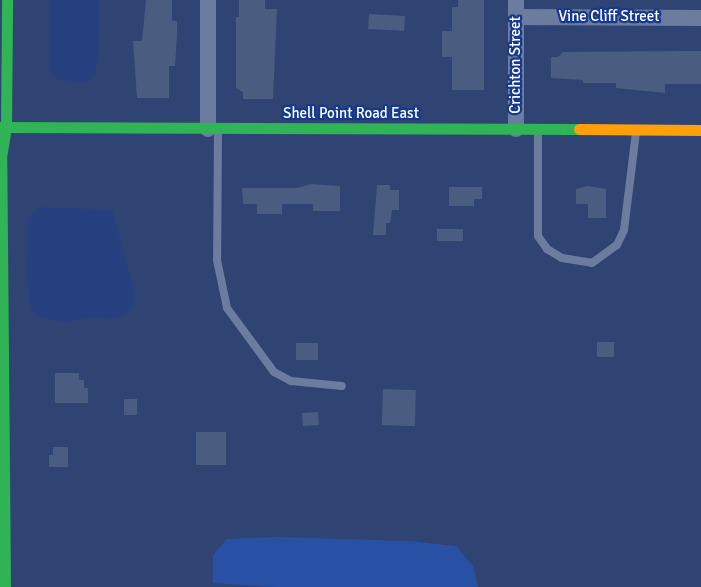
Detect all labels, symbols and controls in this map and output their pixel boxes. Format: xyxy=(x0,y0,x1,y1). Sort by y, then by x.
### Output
street label: Vine Cliff Street xyxy=(558,8,660,26)
street label: Crichton Street xyxy=(507,16,525,114)
street label: Shell Point Road East xyxy=(283,105,419,123)

